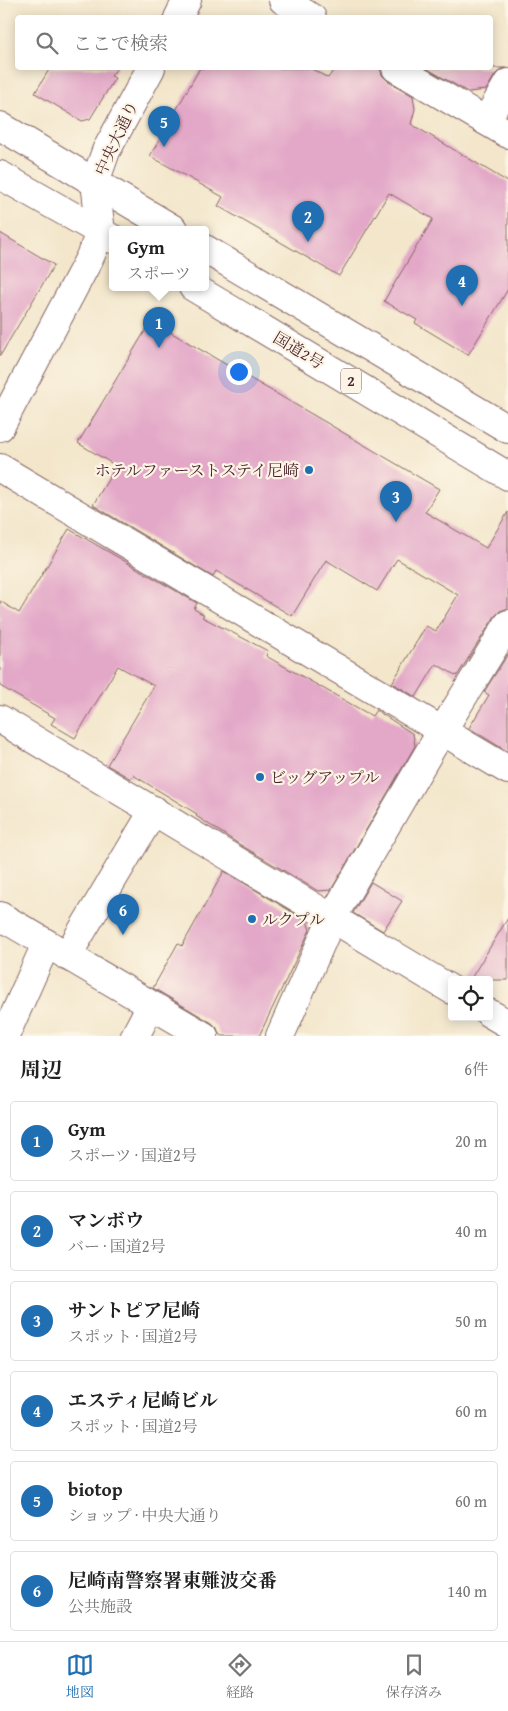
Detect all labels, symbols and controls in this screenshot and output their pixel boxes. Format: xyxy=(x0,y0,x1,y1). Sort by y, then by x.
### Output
search box xyxy=(15,15,493,70)
icon: search xyxy=(33,29,61,57)
text: ここで検索 xyxy=(73,29,168,57)
street label: 中央大通り xyxy=(88,97,144,179)
pin: 5 xyxy=(148,106,180,147)
pin: 2 xyxy=(292,201,324,242)
popup xyxy=(109,226,209,291)
text: Gym xyxy=(127,233,165,261)
text: スポーツ xyxy=(127,261,191,285)
pin: 4 xyxy=(446,265,478,306)
pin: 1 xyxy=(143,307,175,348)
street label: 国道2号 xyxy=(269,325,329,375)
your location xyxy=(226,359,252,385)
road number: 2 xyxy=(341,368,361,394)
place label: ホテルファーストステイ尼崎 xyxy=(95,458,299,482)
marker: ホテルファーストステイ尼崎 xyxy=(303,464,315,476)
pin: 3 xyxy=(380,481,412,522)
place label: ビッグアップル xyxy=(270,765,380,789)
marker: ビッグアップル xyxy=(254,771,266,783)
pin: 6 xyxy=(107,894,139,935)
place label: ルクプル xyxy=(262,907,325,931)
marker: ルクプル xyxy=(246,913,258,925)
map controls xyxy=(448,976,493,1021)
button: locate xyxy=(448,976,493,1021)
text: 周辺 xyxy=(20,1054,62,1085)
text: 6件 xyxy=(464,1057,488,1081)
text: Gym xyxy=(68,1115,106,1143)
text: 1 xyxy=(33,1129,41,1153)
text: 20 m xyxy=(455,1129,487,1153)
text: スポーツ · 国道2号 xyxy=(68,1143,197,1167)
text: マンボウ xyxy=(68,1206,144,1234)
text: 2 xyxy=(33,1219,41,1243)
text: 40 m xyxy=(455,1219,487,1243)
text: バー · 国道2号 xyxy=(68,1234,165,1258)
text: サントピア尼崎 xyxy=(68,1296,200,1324)
text: 3 xyxy=(33,1309,41,1333)
text: 50 m xyxy=(455,1309,487,1333)
text: スポット · 国道2号 xyxy=(68,1324,197,1348)
text: エスティ尼崎ビル xyxy=(68,1386,218,1414)
text: 4 xyxy=(33,1399,41,1423)
text: 60 m xyxy=(455,1399,487,1423)
text: スポット · 国道2号 xyxy=(68,1414,197,1438)
text: biotop xyxy=(68,1475,123,1503)
text: 5 xyxy=(33,1489,41,1513)
text: 60 m xyxy=(455,1489,487,1513)
text: ショップ · 中央大通り xyxy=(68,1503,221,1527)
text: 尼崎南警察署東難波交番 xyxy=(68,1566,277,1594)
text: 6 xyxy=(33,1579,41,1603)
text: 140 m xyxy=(447,1579,487,1603)
text: 公共施設 xyxy=(68,1594,132,1618)
tab: 地図 xyxy=(66,1651,94,1702)
tab: 経路 xyxy=(226,1651,254,1702)
tab: 保存済み xyxy=(386,1651,442,1702)

